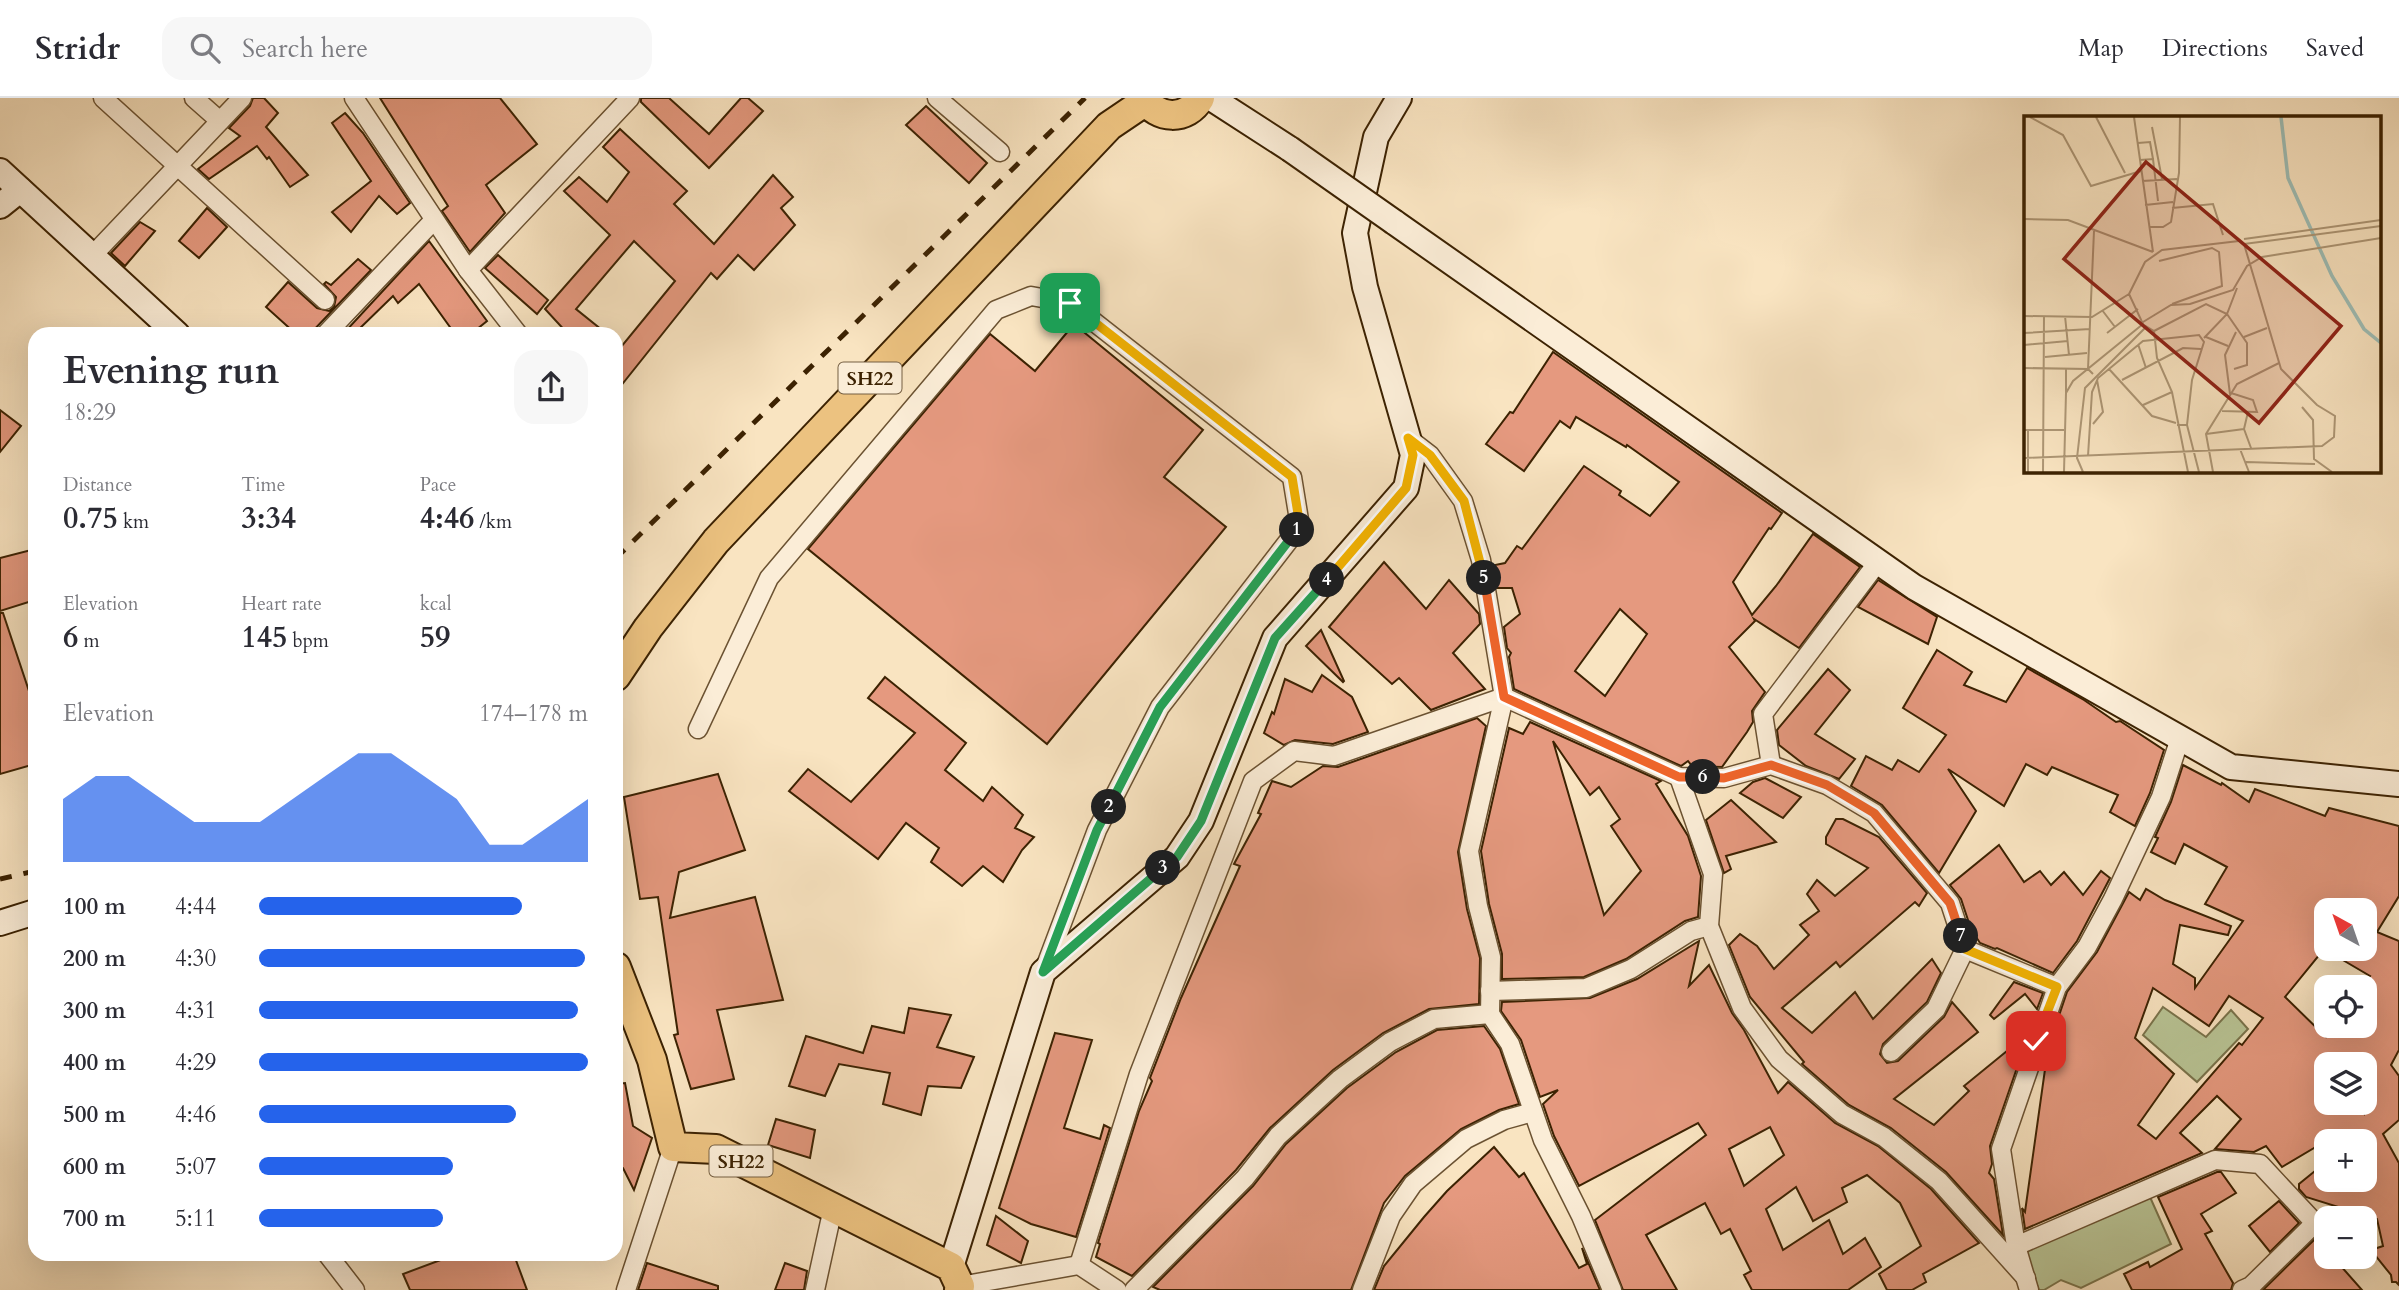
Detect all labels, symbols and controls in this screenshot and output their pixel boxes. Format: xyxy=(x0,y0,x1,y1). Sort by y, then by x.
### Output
search box xyxy=(162,17,652,80)
text: Stridr xyxy=(35,26,120,71)
icon: search xyxy=(186,29,224,67)
text: Search here xyxy=(242,31,368,66)
text: Map xyxy=(2078,32,2124,65)
text: Directions xyxy=(2162,32,2268,65)
text: Saved xyxy=(2306,32,2364,65)
inset map xyxy=(2024,116,2382,472)
pin xyxy=(1040,273,1100,333)
icon: arrive xyxy=(1051,284,1089,322)
text: Evening run xyxy=(63,345,279,397)
button: share xyxy=(514,350,588,424)
road number: SH22 xyxy=(838,362,902,394)
text: 18:29 xyxy=(63,397,116,428)
text: Distance xyxy=(63,472,132,498)
text: Time xyxy=(241,472,285,498)
text: Pace xyxy=(420,472,456,498)
text: 0.75 xyxy=(63,498,118,539)
text: 3:34 xyxy=(241,498,296,539)
text: 4:46 xyxy=(420,498,474,539)
text: km xyxy=(118,509,149,535)
text: /km xyxy=(474,509,512,535)
pin: 1 xyxy=(1280,512,1314,548)
text: 1 xyxy=(1292,516,1301,542)
pin: 5 xyxy=(1466,560,1502,596)
pin: 4 xyxy=(1310,562,1344,598)
text: 5 xyxy=(1479,564,1488,590)
text: 4 xyxy=(1322,566,1331,592)
text: Elevation xyxy=(63,591,138,617)
text: Heart rate xyxy=(241,591,322,617)
text: kcal xyxy=(420,591,452,617)
text: 6 xyxy=(63,617,78,658)
text: 145 xyxy=(241,617,287,658)
text: 59 xyxy=(420,617,450,658)
text: m xyxy=(78,628,100,654)
text: bpm xyxy=(287,628,329,654)
text: Elevation xyxy=(63,698,154,729)
text: 174–178 m xyxy=(479,698,588,729)
pin: 6 xyxy=(1686,760,1720,794)
text: 6 xyxy=(1698,763,1707,789)
pin: 2 xyxy=(1092,790,1126,824)
text: 2 xyxy=(1104,793,1113,819)
pin: 3 xyxy=(1146,850,1180,886)
text: 3 xyxy=(1158,854,1167,880)
text: 100 m xyxy=(63,891,126,922)
text: 4:44 xyxy=(175,891,216,922)
north arrow xyxy=(2314,898,2376,961)
map controls xyxy=(2314,898,2377,1269)
pin: 7 xyxy=(1944,918,1979,954)
text: 7 xyxy=(1956,922,1965,948)
text: 200 m xyxy=(63,943,126,974)
text: 4:30 xyxy=(175,943,216,974)
button: locate xyxy=(2314,975,2377,1038)
text: 300 m xyxy=(63,995,126,1026)
text: 4:31 xyxy=(175,995,216,1026)
pin xyxy=(2006,1011,2066,1071)
icon: check xyxy=(2017,1022,2055,1060)
text: 400 m xyxy=(63,1047,126,1078)
text: 4:29 xyxy=(175,1047,216,1078)
button: layers xyxy=(2314,1052,2377,1115)
text: 500 m xyxy=(63,1099,126,1130)
text: 4:46 xyxy=(175,1099,216,1130)
button: + xyxy=(2314,1129,2377,1192)
road number: SH22 xyxy=(710,1146,772,1176)
text: 600 m xyxy=(63,1151,126,1182)
text: 5:07 xyxy=(175,1151,216,1182)
text: 700 m xyxy=(63,1203,126,1234)
text: 5:11 xyxy=(175,1203,216,1234)
button: − xyxy=(2314,1206,2377,1269)

